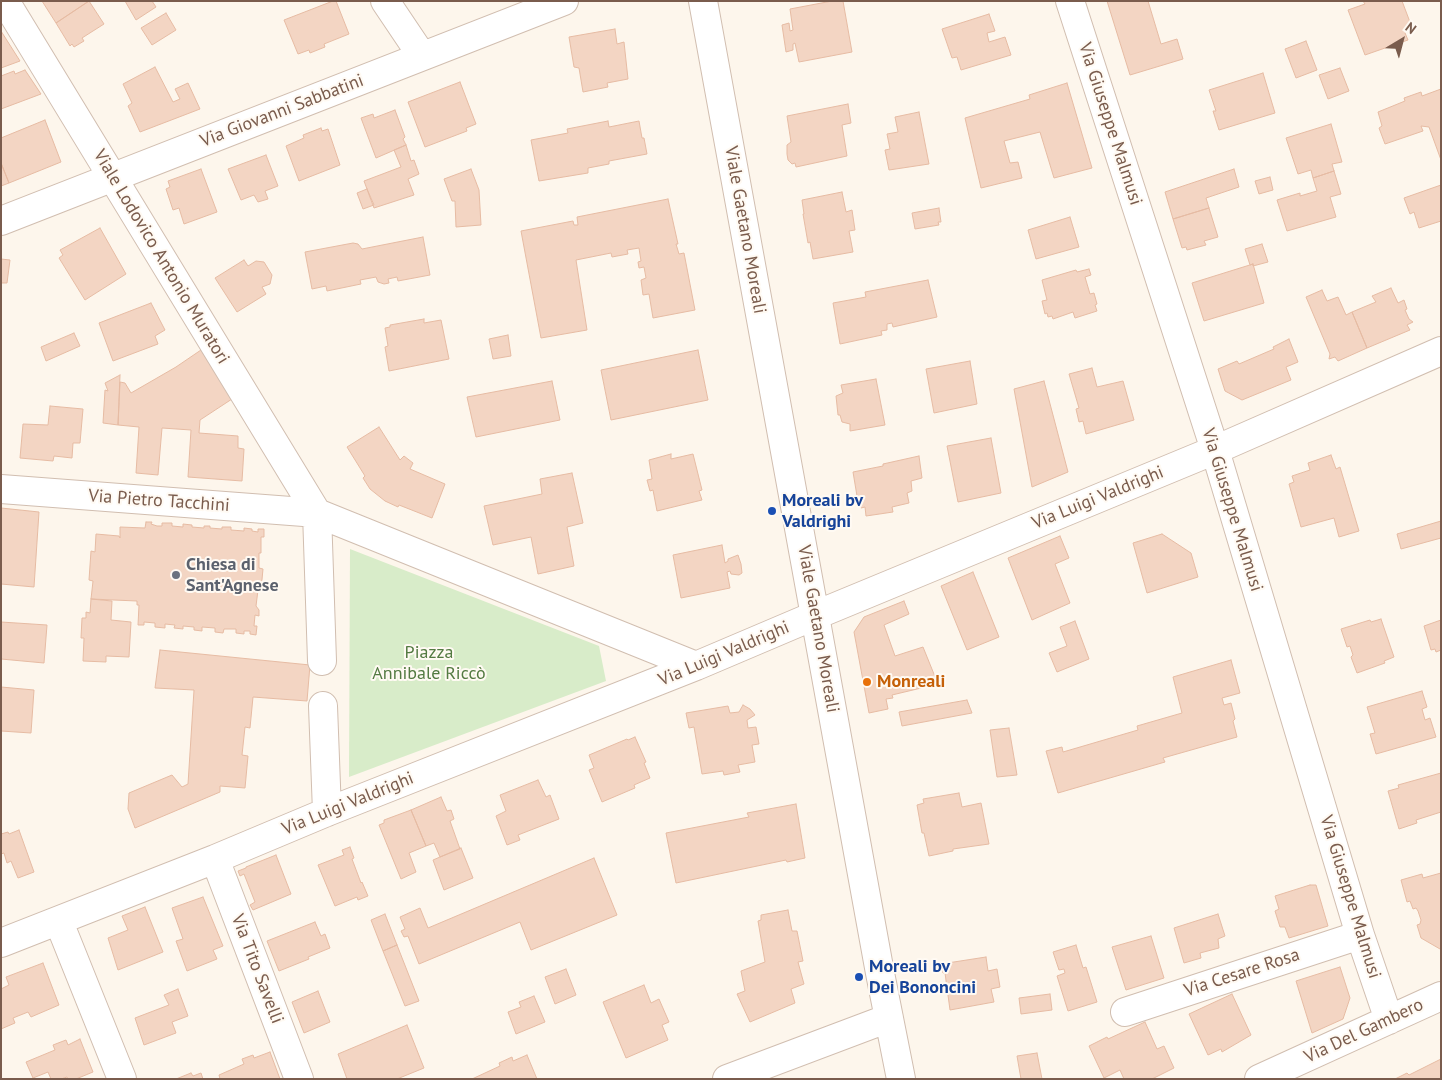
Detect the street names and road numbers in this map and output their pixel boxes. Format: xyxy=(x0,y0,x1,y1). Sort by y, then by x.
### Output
street label: Via Giuseppe Malmusi xyxy=(1074,40,1146,208)
street label: Via Giovanni Sabbatini xyxy=(197,70,367,152)
street label: Viale Gaetano Moreali xyxy=(720,145,770,315)
street label: Viale Lodovico Antonio Muratori xyxy=(88,146,234,368)
street label: Via Giuseppe Malmusi xyxy=(1197,426,1267,594)
street label: Via Luigi Valdrighi xyxy=(1029,462,1167,534)
street label: Via Pietro Tacchini xyxy=(88,485,230,517)
street label: Viale Gaetano Moreali xyxy=(793,544,843,714)
street label: Via Luigi Valdrighi xyxy=(655,617,793,691)
street label: Via Luigi Valdrighi xyxy=(279,768,417,840)
street label: Via Giuseppe Malmusi xyxy=(1315,813,1385,981)
street label: Via Tito Savelli xyxy=(226,911,288,1027)
street label: Via Cesare Rosa xyxy=(1182,944,1302,1002)
street label: Via Del Gambero xyxy=(1301,994,1427,1068)

